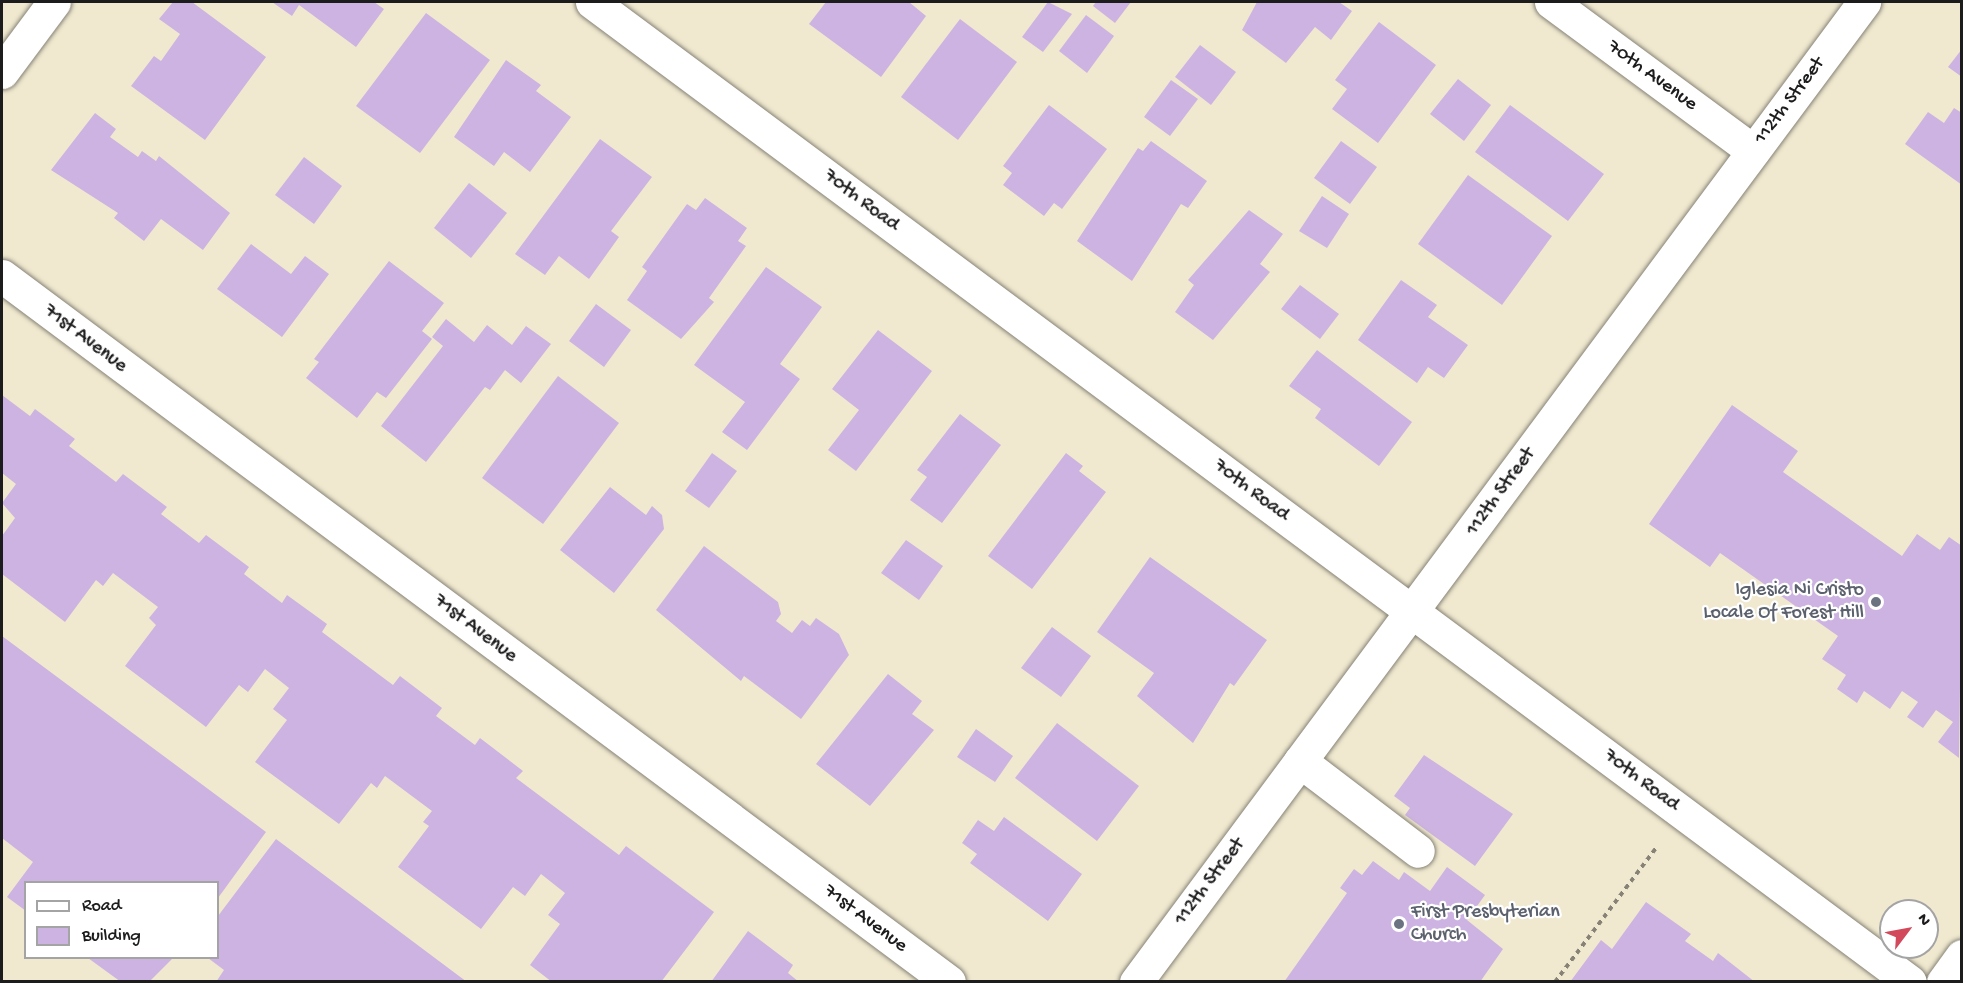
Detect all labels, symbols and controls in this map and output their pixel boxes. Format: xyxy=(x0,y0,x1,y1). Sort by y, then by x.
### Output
street label: 70th Avenue xyxy=(1602,35,1702,117)
street label: 112th Street xyxy=(1749,53,1831,149)
street label: 70th Road xyxy=(818,165,904,237)
street label: 71st Avenue xyxy=(38,300,132,378)
street label: 112th Street xyxy=(1461,443,1541,541)
street label: 70th Road xyxy=(1208,455,1294,527)
place label: Iglesia Ni Cristo Locale Of Forest Hill xyxy=(1703,578,1864,625)
street label: 71st Avenue xyxy=(428,590,522,668)
marker: Iglesia Ni Cristo Locale Of Forest Hill xyxy=(1869,595,1883,609)
street label: 70th Road xyxy=(1598,745,1684,817)
street label: 112th Street xyxy=(1169,834,1251,930)
street label: 71st Avenue xyxy=(818,880,912,958)
legend xyxy=(24,881,219,959)
text: Road xyxy=(82,896,121,917)
north arrow xyxy=(1879,899,1939,959)
place label: First Presbyterian Church xyxy=(1411,900,1560,947)
text: N xyxy=(1912,911,1934,930)
marker: First Presbyterian Church xyxy=(1392,917,1406,931)
text: Building xyxy=(82,926,141,947)

